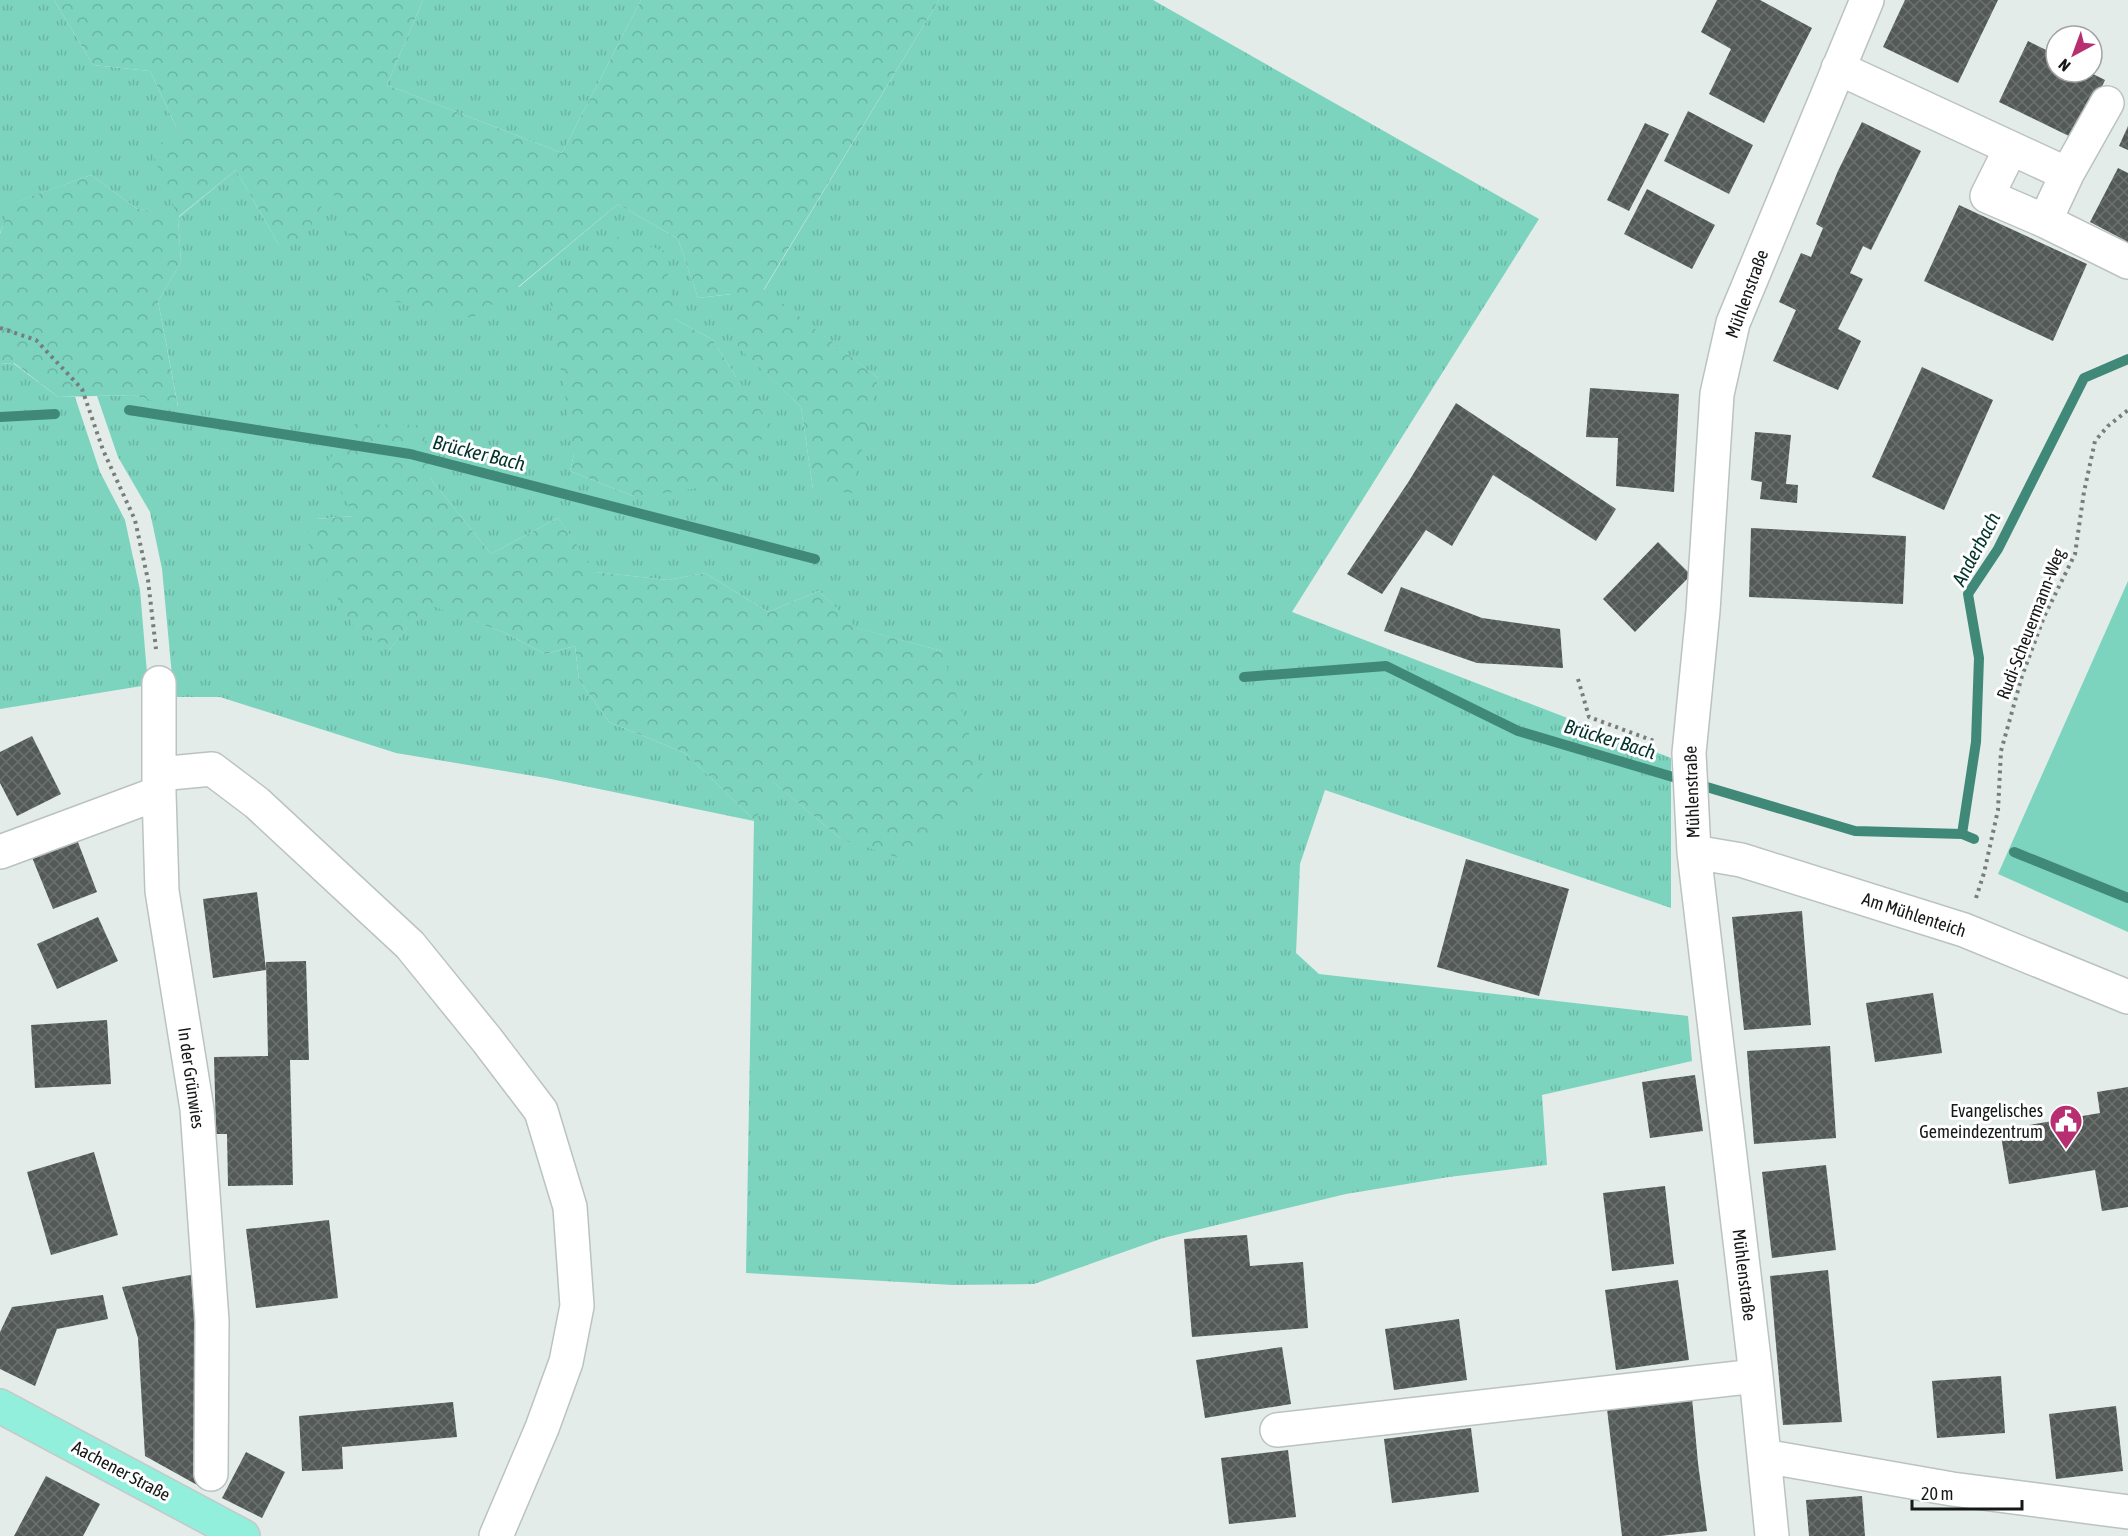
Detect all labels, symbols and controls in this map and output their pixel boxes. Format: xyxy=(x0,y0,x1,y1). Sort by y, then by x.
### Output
north arrow xyxy=(2044,24,2104,84)
text: N xyxy=(2055,55,2074,75)
street label: Mühlenstraße xyxy=(1721,247,1772,341)
water label: Brücker Bach xyxy=(431,430,528,475)
water label: Anderbach xyxy=(1946,508,2005,590)
street label: Rudi-Scheuermann-Weg xyxy=(1992,545,2069,702)
water label: Brücker Bach xyxy=(1562,714,1659,763)
street label: Mühlenstraße xyxy=(1679,745,1704,839)
street label: Am Mühlenteich xyxy=(1860,888,1969,941)
street label: In der Grünwies xyxy=(174,1026,209,1130)
place label: Evangelisches Gemeindezentrum xyxy=(1919,1100,2043,1142)
public building icon: Evangelisches Gemeindezentrum xyxy=(2048,1103,2084,1150)
street label: Mühlenstraße xyxy=(1728,1228,1761,1322)
street label: Aachener Straße xyxy=(69,1436,174,1505)
scale bar xyxy=(1912,1473,2022,1511)
text: 20 m xyxy=(1921,1483,1953,1504)

